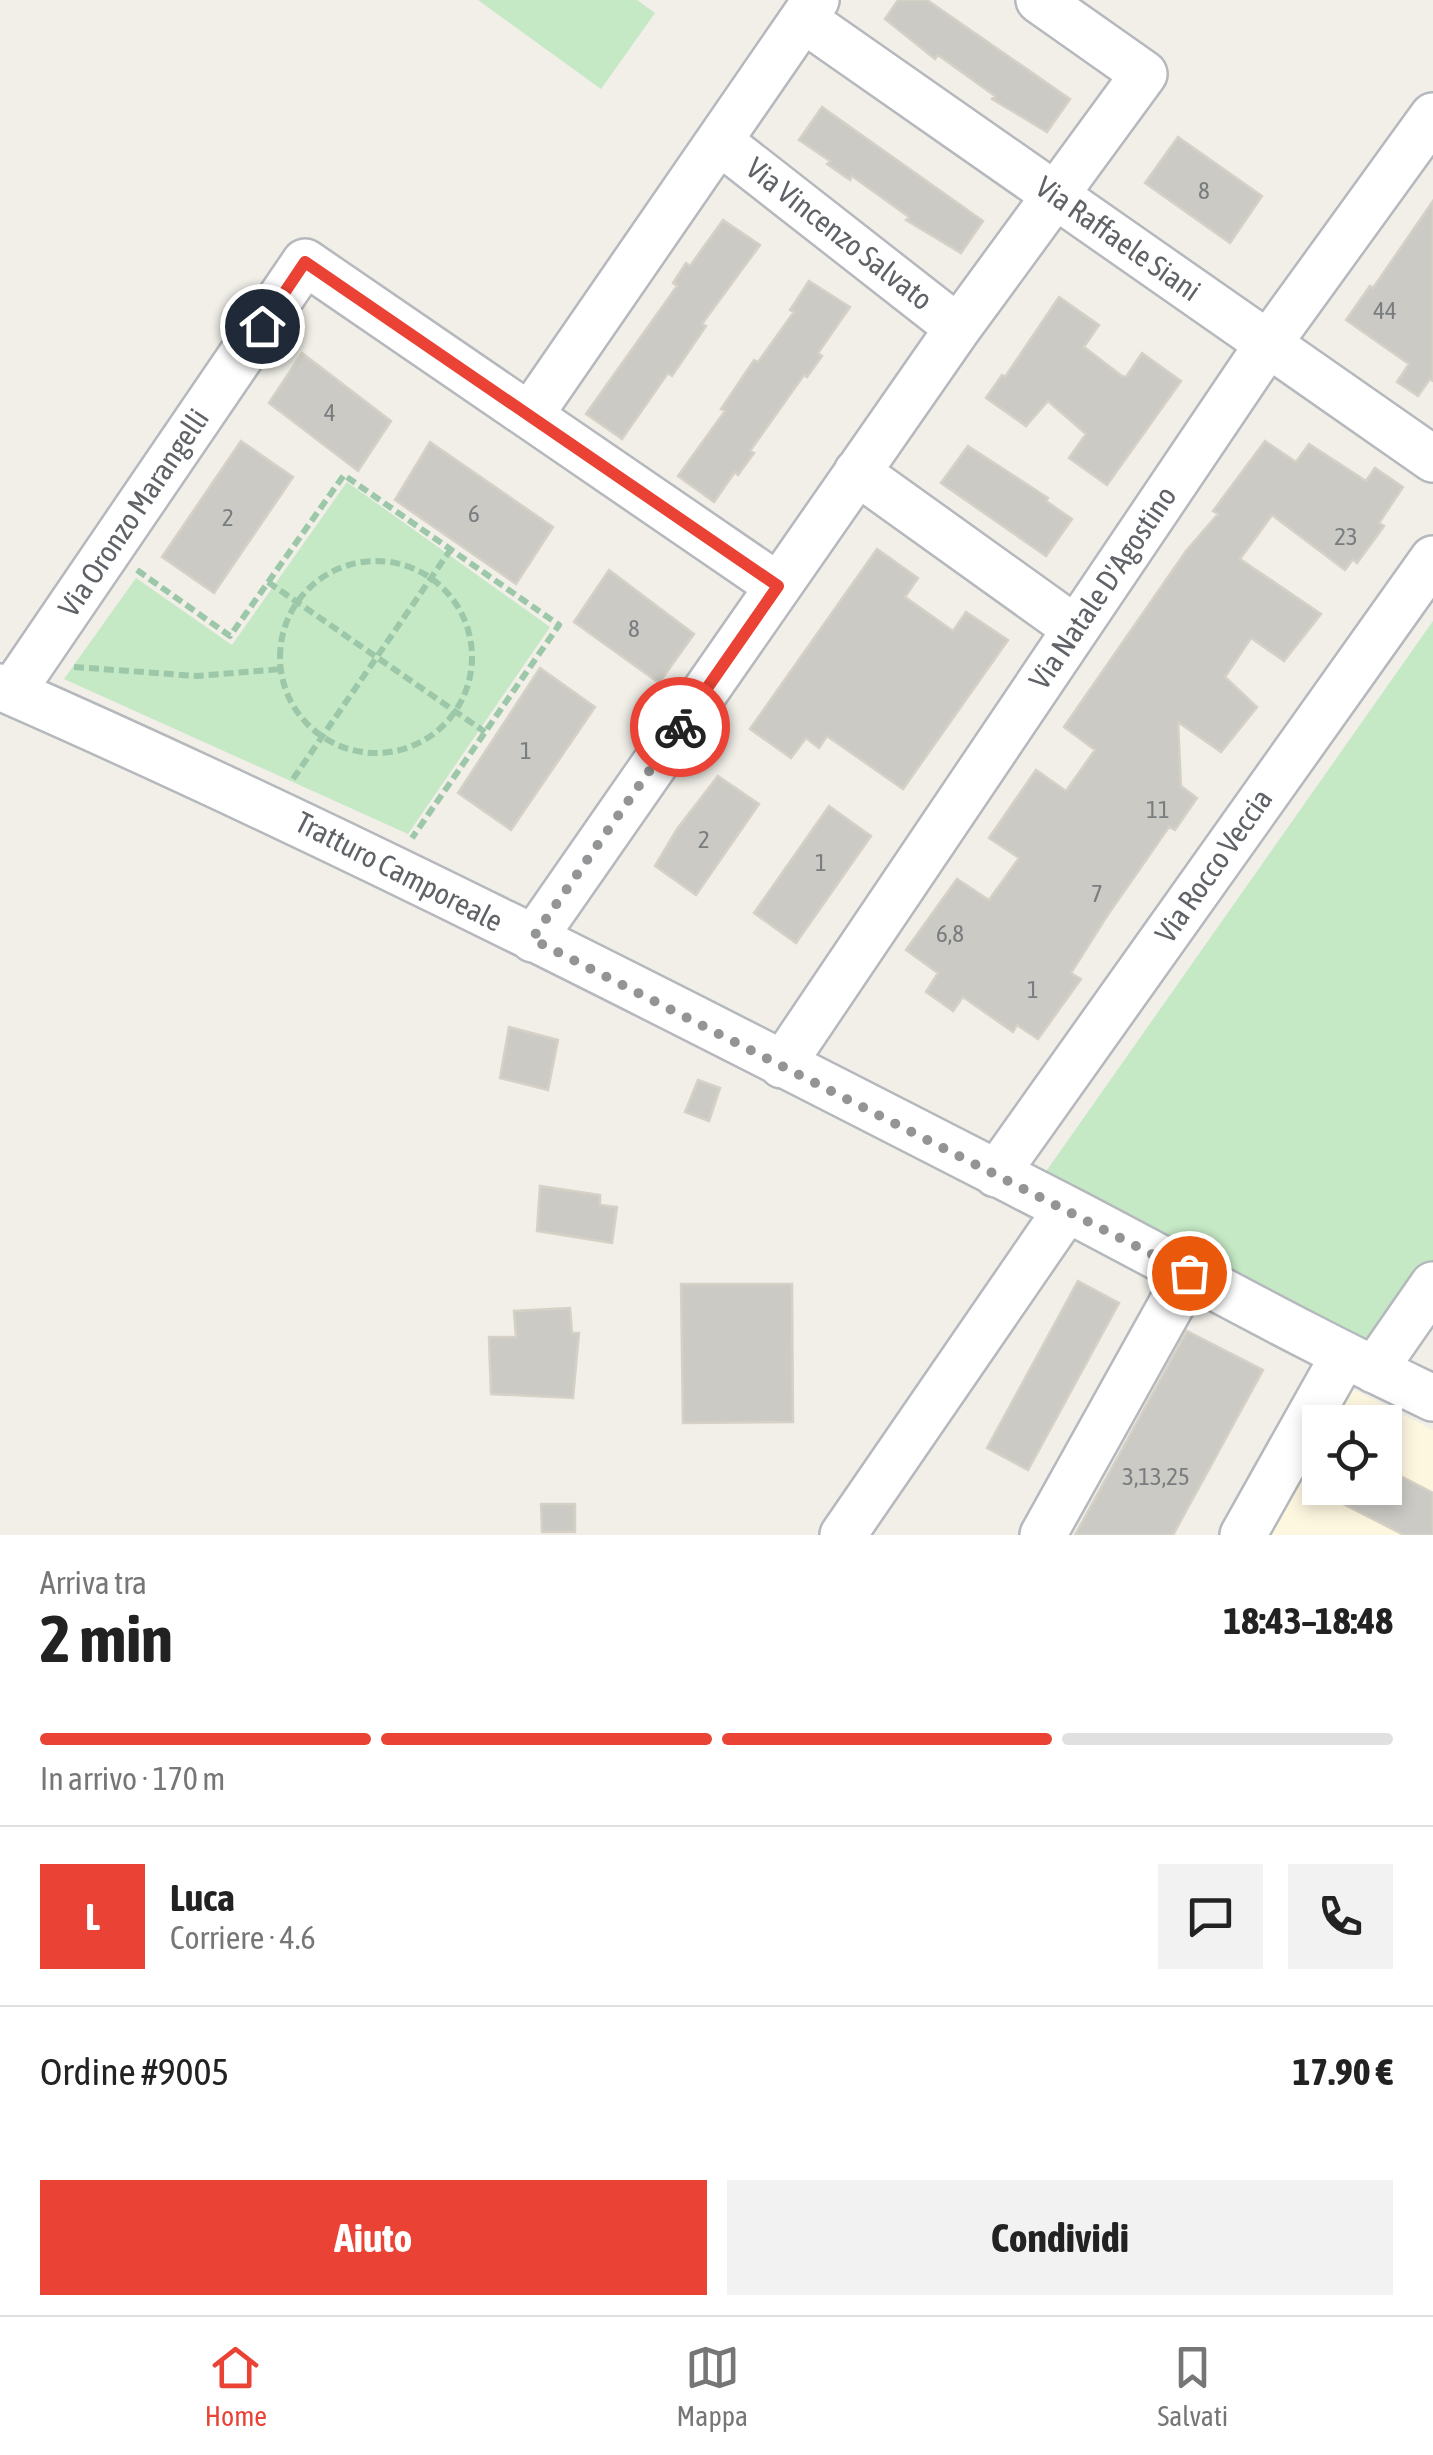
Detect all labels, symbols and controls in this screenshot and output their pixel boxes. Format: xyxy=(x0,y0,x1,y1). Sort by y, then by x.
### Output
street label: Via Vincenzo Salvato xyxy=(740,150,939,316)
street label: Via Raffaele Siani xyxy=(1030,169,1207,307)
house number: 8 xyxy=(1198,176,1210,204)
pin xyxy=(220,284,305,369)
house number: 44 xyxy=(1373,296,1397,324)
icon: home xyxy=(235,299,290,354)
house number: 4 xyxy=(324,398,336,426)
street label: Via Oronzo Marangelli xyxy=(51,402,215,623)
street label: Via Natale D'Agostino xyxy=(1022,480,1182,695)
house number: 6 xyxy=(468,499,480,527)
house number: 2 xyxy=(222,503,234,531)
house number: 23 xyxy=(1334,522,1358,550)
house number: 8 xyxy=(628,614,640,642)
courier xyxy=(630,677,730,777)
icon: bike xyxy=(653,700,708,755)
house number: 1 xyxy=(520,736,532,764)
street label: Via Rocco Veccia xyxy=(1148,782,1279,949)
house number: 11 xyxy=(1146,795,1170,823)
street label: Tratturo Camporeale xyxy=(290,804,509,938)
house number: 2 xyxy=(698,825,710,853)
house number: 1 xyxy=(815,848,827,876)
house number: 7 xyxy=(1091,879,1103,907)
house number: 6,8 xyxy=(936,919,964,947)
house number: 1 xyxy=(1027,975,1039,1003)
pin xyxy=(1147,1231,1232,1316)
icon: bag xyxy=(1162,1246,1217,1301)
map controls xyxy=(1302,1405,1402,1505)
button: locate xyxy=(1302,1405,1402,1505)
house number: 3,13,25 xyxy=(1122,1462,1190,1490)
text: Arriva tra xyxy=(40,1564,147,1601)
text: 18:43–18:48 xyxy=(1223,1599,1393,1642)
text: 2 min xyxy=(40,1601,173,1676)
text: In arrivo · 170 m xyxy=(40,1760,225,1797)
button: chat xyxy=(1158,1864,1263,1969)
button: phone xyxy=(1288,1864,1393,1969)
text: Luca xyxy=(170,1876,235,1919)
text: L xyxy=(85,1895,100,1938)
text: Corriere · 4.6 xyxy=(170,1919,316,1956)
text: Ordine #9005 xyxy=(40,2050,229,2093)
text: 17.90 € xyxy=(1292,2050,1393,2093)
button: Aiuto xyxy=(40,2180,707,2295)
button: Condividi xyxy=(727,2180,1393,2295)
tab: Home xyxy=(205,2340,267,2432)
tab: Mappa xyxy=(677,2340,748,2432)
tab: Salvati xyxy=(1158,2340,1228,2432)

